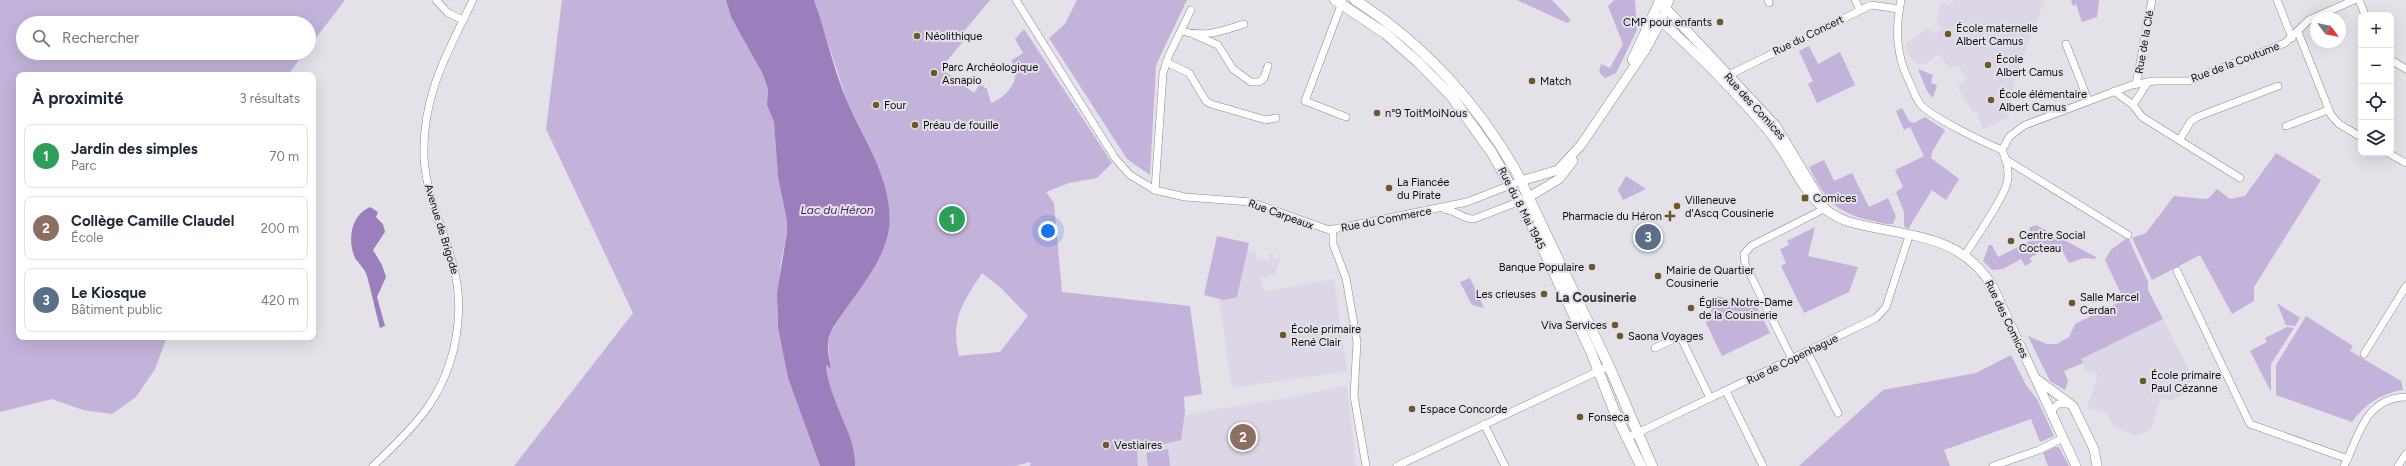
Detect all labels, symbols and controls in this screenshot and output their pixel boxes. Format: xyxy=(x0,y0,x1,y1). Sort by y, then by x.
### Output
street label: Rue de la Clé xyxy=(2133,9,2156,75)
north arrow xyxy=(2310,12,2346,48)
map controls xyxy=(2358,12,2394,156)
button: + xyxy=(2358,12,2394,48)
street label: Rue du Concert xyxy=(1771,13,1846,58)
search box xyxy=(16,16,316,60)
place label: CMP pour enfants xyxy=(1623,16,1712,29)
marker: CMP pour enfants xyxy=(1715,17,1725,27)
place label: École maternelle Albert Camus xyxy=(1956,22,2038,48)
icon: search xyxy=(30,27,52,49)
text: Rechercher xyxy=(62,29,139,47)
marker: École maternelle Albert Camus xyxy=(1943,29,1953,39)
place label: Néolithique xyxy=(925,30,982,43)
marker: Néolithique xyxy=(912,31,922,41)
street label: Rue de la Coutume xyxy=(2189,40,2281,85)
button: − xyxy=(2358,48,2394,84)
place label: École Albert Camus xyxy=(1996,53,2063,79)
marker: École Albert Camus xyxy=(1983,60,1993,70)
place label: Parc Archéologique Asnapio xyxy=(942,61,1038,87)
marker: Parc Archéologique Asnapio xyxy=(929,68,939,78)
street label: Rue des Comices xyxy=(1721,70,1788,142)
place label: Match xyxy=(1540,75,1571,88)
marker: Match xyxy=(1527,76,1537,86)
button: locate xyxy=(2358,84,2394,120)
text: À proximité xyxy=(32,88,123,108)
place label: École élémentaire Albert Camus xyxy=(1999,88,2087,114)
text: 3 résultats xyxy=(240,91,300,106)
marker: École élémentaire Albert Camus xyxy=(1986,95,1996,105)
place label: Four xyxy=(884,99,906,112)
marker: Four xyxy=(871,100,881,110)
place label: n°9 ToitMoiNous xyxy=(1385,107,1467,120)
marker: n°9 ToitMoiNous xyxy=(1372,108,1382,118)
place label: Préau de fouille xyxy=(923,119,999,132)
marker: Préau de fouille xyxy=(910,120,920,130)
button: layers xyxy=(2358,120,2394,156)
text: Jardin des simples xyxy=(71,140,198,158)
text: 1 xyxy=(43,149,49,164)
text: 70 m xyxy=(269,149,299,164)
text: Parc xyxy=(71,158,96,173)
street label: Rue du 8 Mai 1945 xyxy=(1495,165,1548,252)
place label: La Fiancée du Pirate xyxy=(1397,176,1449,202)
street label: Avenue de Brigode xyxy=(422,183,461,276)
marker: La Fiancée du Pirate xyxy=(1384,183,1394,193)
place label: Comices xyxy=(1813,192,1856,205)
marker: Comices xyxy=(1800,193,1810,203)
place label: Villeneuve d'Ascq Cousinerie xyxy=(1685,194,1774,220)
street label: Rue Carpeaux xyxy=(1246,197,1316,233)
marker: Villeneuve d'Ascq Cousinerie xyxy=(1672,201,1682,211)
water label: Lac du Héron xyxy=(801,203,874,217)
pin: 1 xyxy=(939,204,965,234)
street label: Rue du Commerce xyxy=(1340,204,1432,235)
place label: Pharmacie du Héron xyxy=(1562,210,1662,223)
marker: Pharmacie du Héron xyxy=(1665,211,1675,221)
text: Collège Camille Claudel xyxy=(71,212,234,230)
text: 2 xyxy=(42,221,50,236)
text: 200 m xyxy=(261,221,299,236)
your location xyxy=(1038,221,1058,241)
pin: 3 xyxy=(1635,222,1661,252)
place label: Centre Social Cocteau xyxy=(2019,229,2085,255)
text: École xyxy=(71,230,103,245)
marker: Centre Social Cocteau xyxy=(2006,236,2016,246)
place label: Banque Populaire xyxy=(1499,261,1584,274)
marker: Banque Populaire xyxy=(1587,262,1597,272)
place label: Mairie de Quartier Cousinerie xyxy=(1666,264,1754,290)
marker: Mairie de Quartier Cousinerie xyxy=(1653,271,1663,281)
street label: Rue des Comices xyxy=(1982,278,2031,360)
text: Le Kiosque xyxy=(71,284,146,302)
place label: Les crieuses xyxy=(1476,288,1536,301)
marker: Les crieuses xyxy=(1539,289,1549,299)
district label: La Cousinerie xyxy=(1556,290,1636,305)
place label: Salle Marcel Cerdan xyxy=(2080,291,2139,317)
text: 3 xyxy=(42,293,50,308)
text: 420 m xyxy=(261,293,299,308)
place label: Église Notre-Dame de la Cousinerie xyxy=(1699,296,1793,322)
marker: Salle Marcel Cerdan xyxy=(2067,298,2077,308)
text: Bâtiment public xyxy=(71,302,163,317)
marker: Église Notre-Dame de la Cousinerie xyxy=(1686,303,1696,313)
place label: Viva Services xyxy=(1541,319,1607,332)
marker: Viva Services xyxy=(1610,320,1620,330)
place label: École primaire René Clair xyxy=(1291,323,1361,349)
marker: École primaire René Clair xyxy=(1278,330,1288,340)
place label: Saona Voyages xyxy=(1628,330,1703,343)
marker: Saona Voyages xyxy=(1615,331,1625,341)
street label: Rue de Copenhague xyxy=(1744,332,1840,387)
place label: École primaire Paul Cézanne xyxy=(2151,369,2221,395)
marker: École primaire Paul Cézanne xyxy=(2138,376,2148,386)
place label: Espace Concorde xyxy=(1420,403,1507,416)
marker: Espace Concorde xyxy=(1407,404,1417,414)
place label: Fonseca xyxy=(1588,411,1629,424)
marker: Fonseca xyxy=(1575,412,1585,422)
pin: 2 xyxy=(1230,422,1256,452)
place label: Vestiaires xyxy=(1114,439,1162,452)
marker: Vestiaires xyxy=(1101,440,1111,450)

